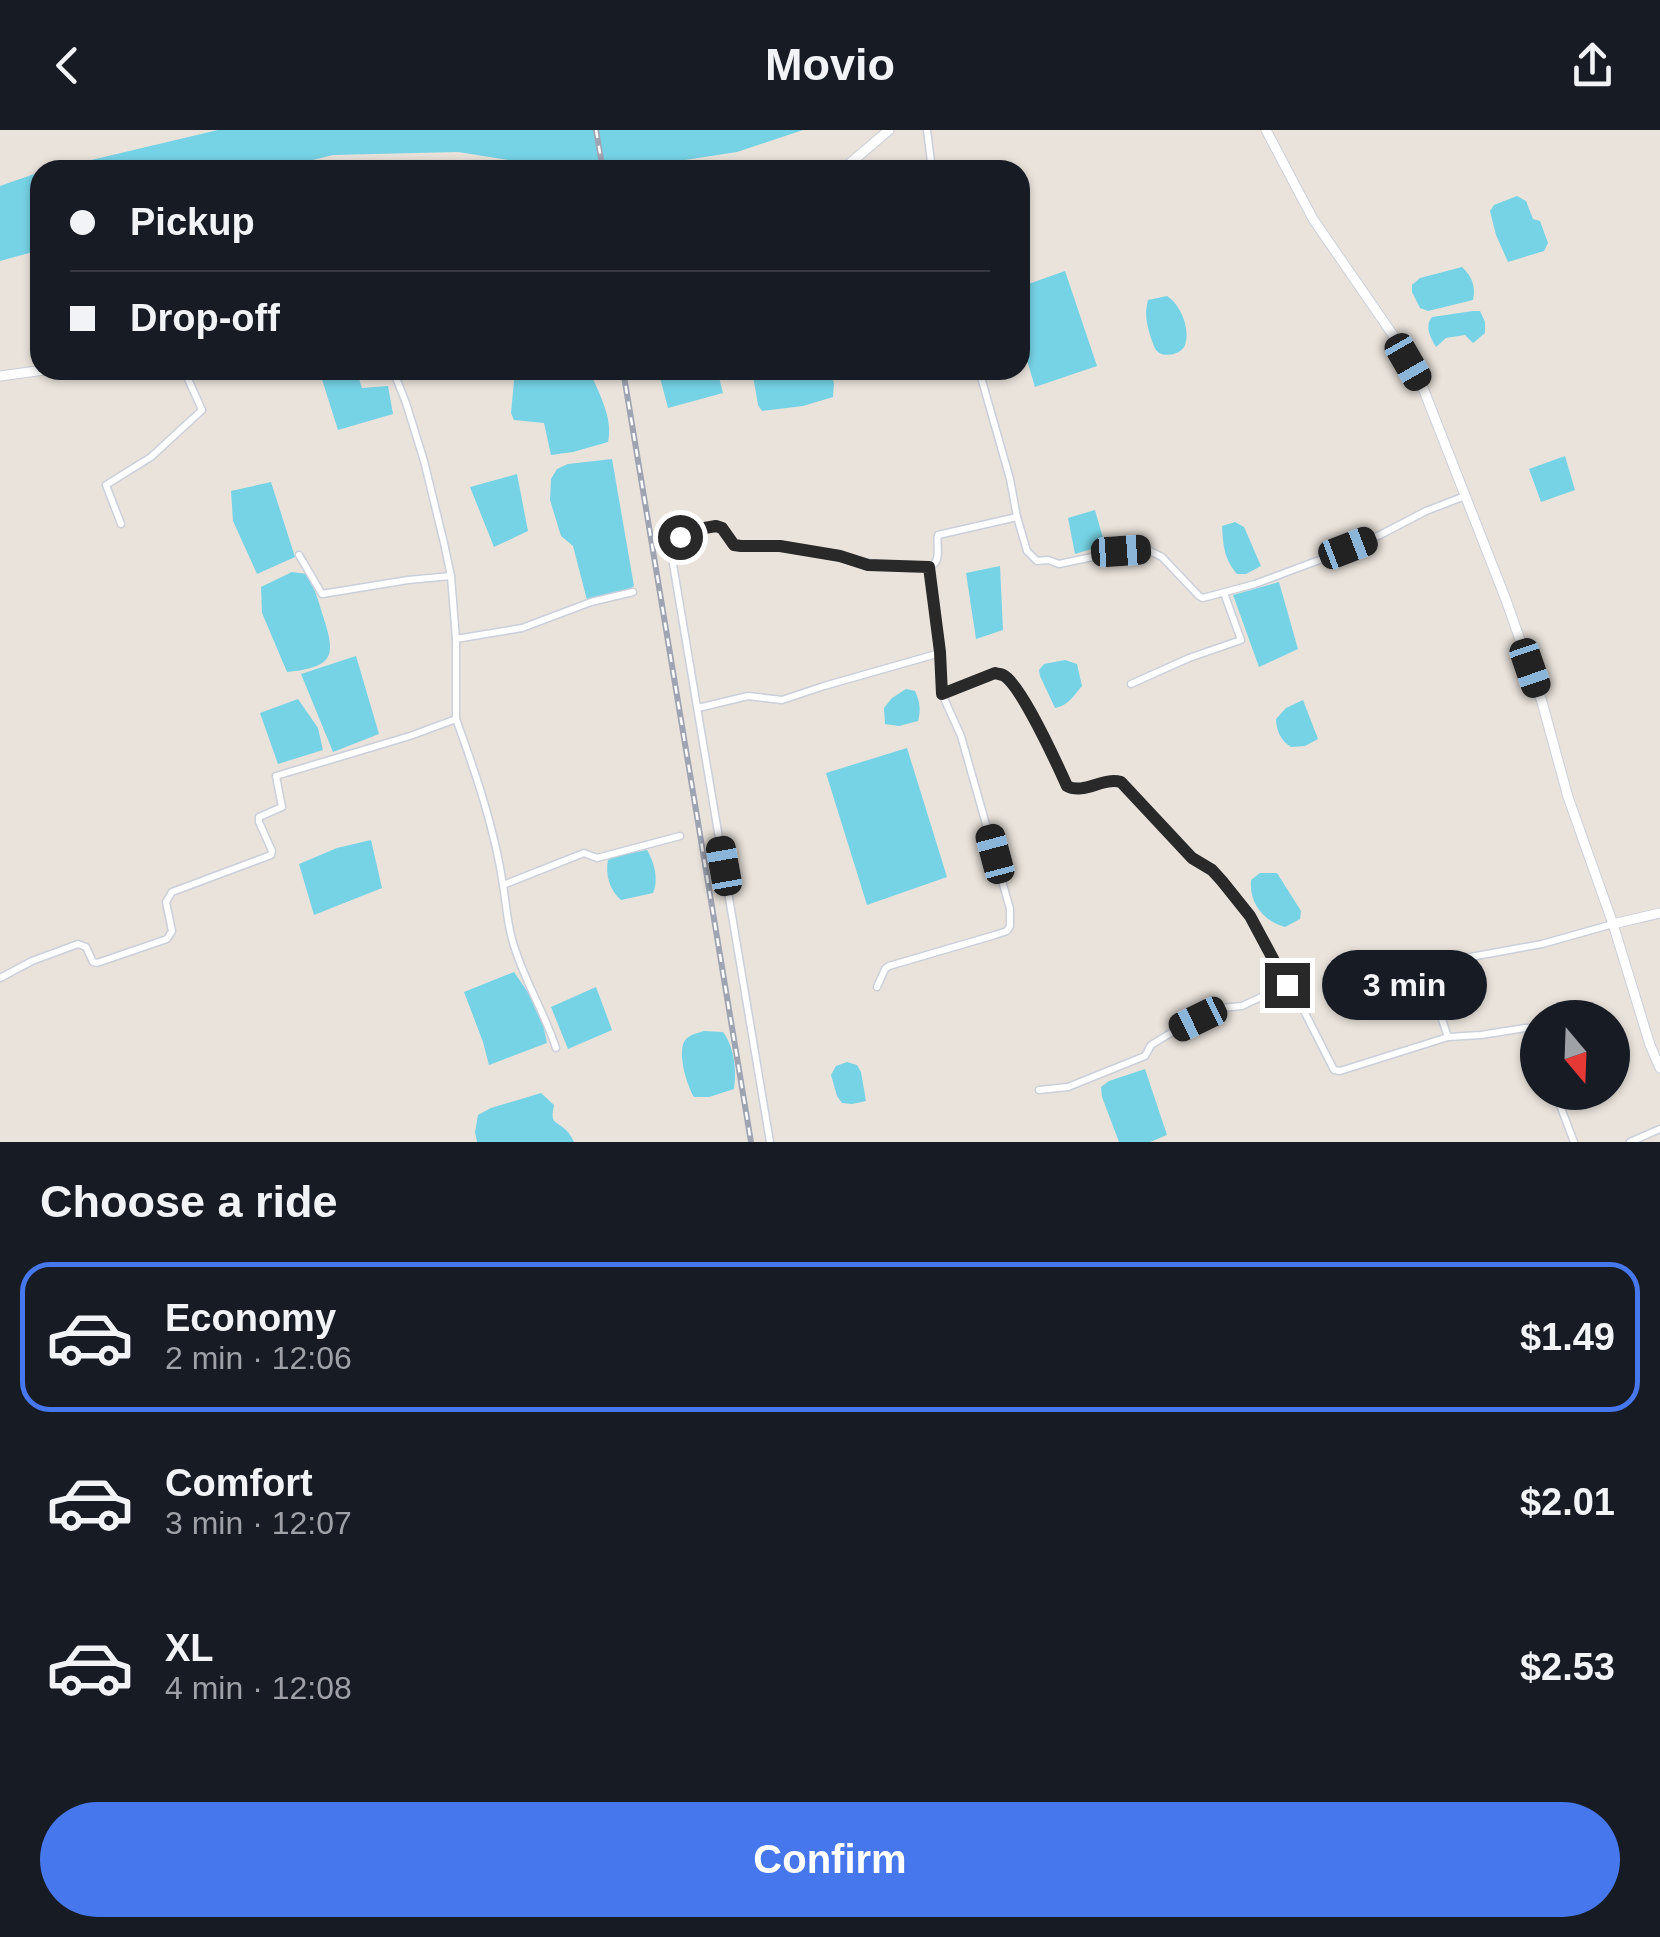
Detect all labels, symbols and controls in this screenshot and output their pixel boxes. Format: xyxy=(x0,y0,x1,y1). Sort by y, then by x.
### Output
icon: back xyxy=(40,38,95,93)
icon: share xyxy=(1565,38,1620,93)
text: Movio xyxy=(765,39,895,90)
text: Pickup xyxy=(130,201,255,243)
text: Drop-off xyxy=(130,297,280,339)
car xyxy=(1380,329,1436,395)
route start xyxy=(658,515,703,560)
car xyxy=(1315,523,1381,573)
car xyxy=(1090,534,1152,568)
car xyxy=(1506,635,1554,701)
car xyxy=(973,821,1017,887)
car xyxy=(704,834,744,898)
callout: 3 min xyxy=(1322,950,1487,1020)
route end xyxy=(1265,963,1310,1008)
text: 3 min xyxy=(1363,967,1446,1003)
car xyxy=(1164,992,1232,1046)
north arrow xyxy=(1520,1000,1630,1110)
map controls xyxy=(1520,1000,1630,1110)
text: Choose a ride xyxy=(40,1176,338,1227)
icon: car xyxy=(45,1292,135,1382)
text: Economy xyxy=(165,1297,336,1339)
text: $1.49 xyxy=(1520,1316,1615,1358)
text: 2 min · 12:06 xyxy=(165,1340,352,1376)
icon: car xyxy=(45,1457,135,1547)
text: Comfort xyxy=(165,1462,313,1504)
text: $2.01 xyxy=(1520,1481,1615,1523)
text: 3 min · 12:07 xyxy=(165,1505,352,1541)
icon: car xyxy=(45,1622,135,1712)
text: XL xyxy=(165,1627,214,1669)
text: $2.53 xyxy=(1520,1646,1615,1688)
text: 4 min · 12:08 xyxy=(165,1670,352,1706)
button: Confirm xyxy=(40,1802,1620,1917)

